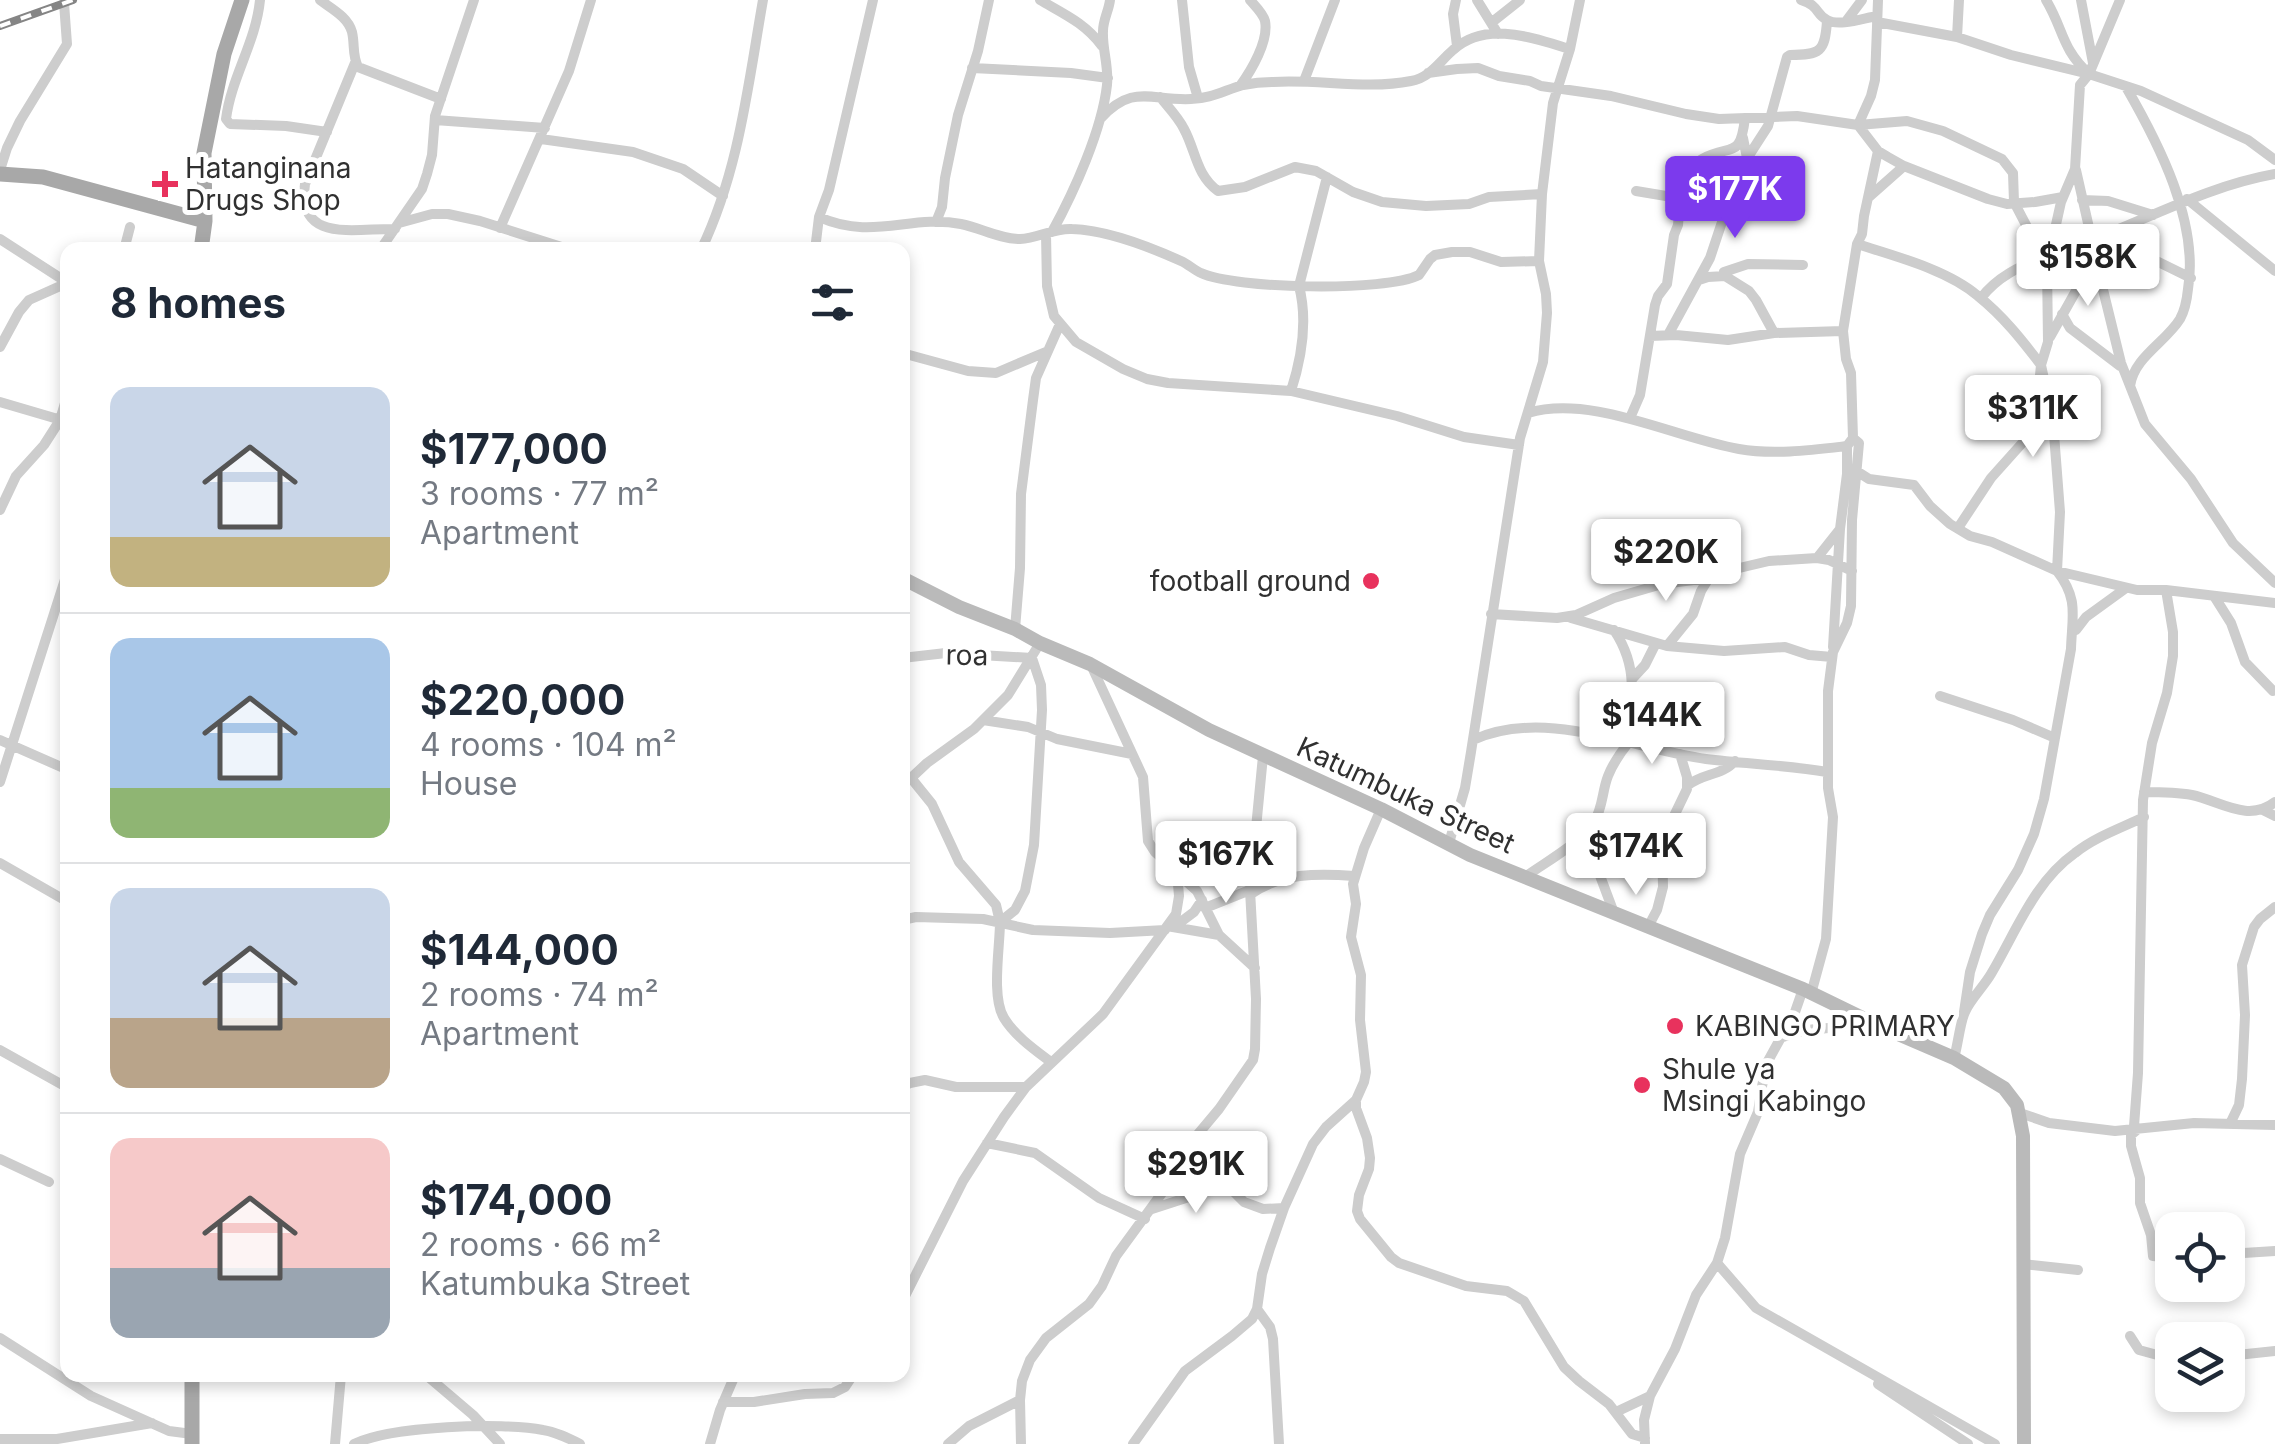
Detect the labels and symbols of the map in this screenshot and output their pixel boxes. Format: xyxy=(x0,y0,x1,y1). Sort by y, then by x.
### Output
place label: Hatanginana Drugs Shop xyxy=(185,151,352,217)
pin: $177K xyxy=(1665,156,1805,241)
marker: Hatanginana Drugs Shop xyxy=(154,173,176,195)
pin: $158K xyxy=(2018,224,2158,309)
pin: $311K xyxy=(1963,375,2103,460)
pin: $220K xyxy=(1596,519,1736,604)
place label: football ground xyxy=(1150,564,1351,598)
marker: football ground xyxy=(1360,570,1382,592)
street label: roa xyxy=(945,638,989,672)
pin: $144K xyxy=(1582,682,1722,767)
street label: Katumbuka Street xyxy=(1292,730,1520,860)
pin: $174K xyxy=(1566,813,1706,898)
pin: $167K xyxy=(1156,821,1296,906)
place label: KABINGO PRIMARY xyxy=(1695,1009,1955,1043)
marker: KABINGO PRIMARY xyxy=(1664,1015,1686,1037)
place label: Shule ya Msingi Kabingo xyxy=(1662,1052,1866,1118)
marker: Shule ya Msingi Kabingo xyxy=(1631,1074,1653,1096)
pin: $291K xyxy=(1126,1131,1266,1216)

